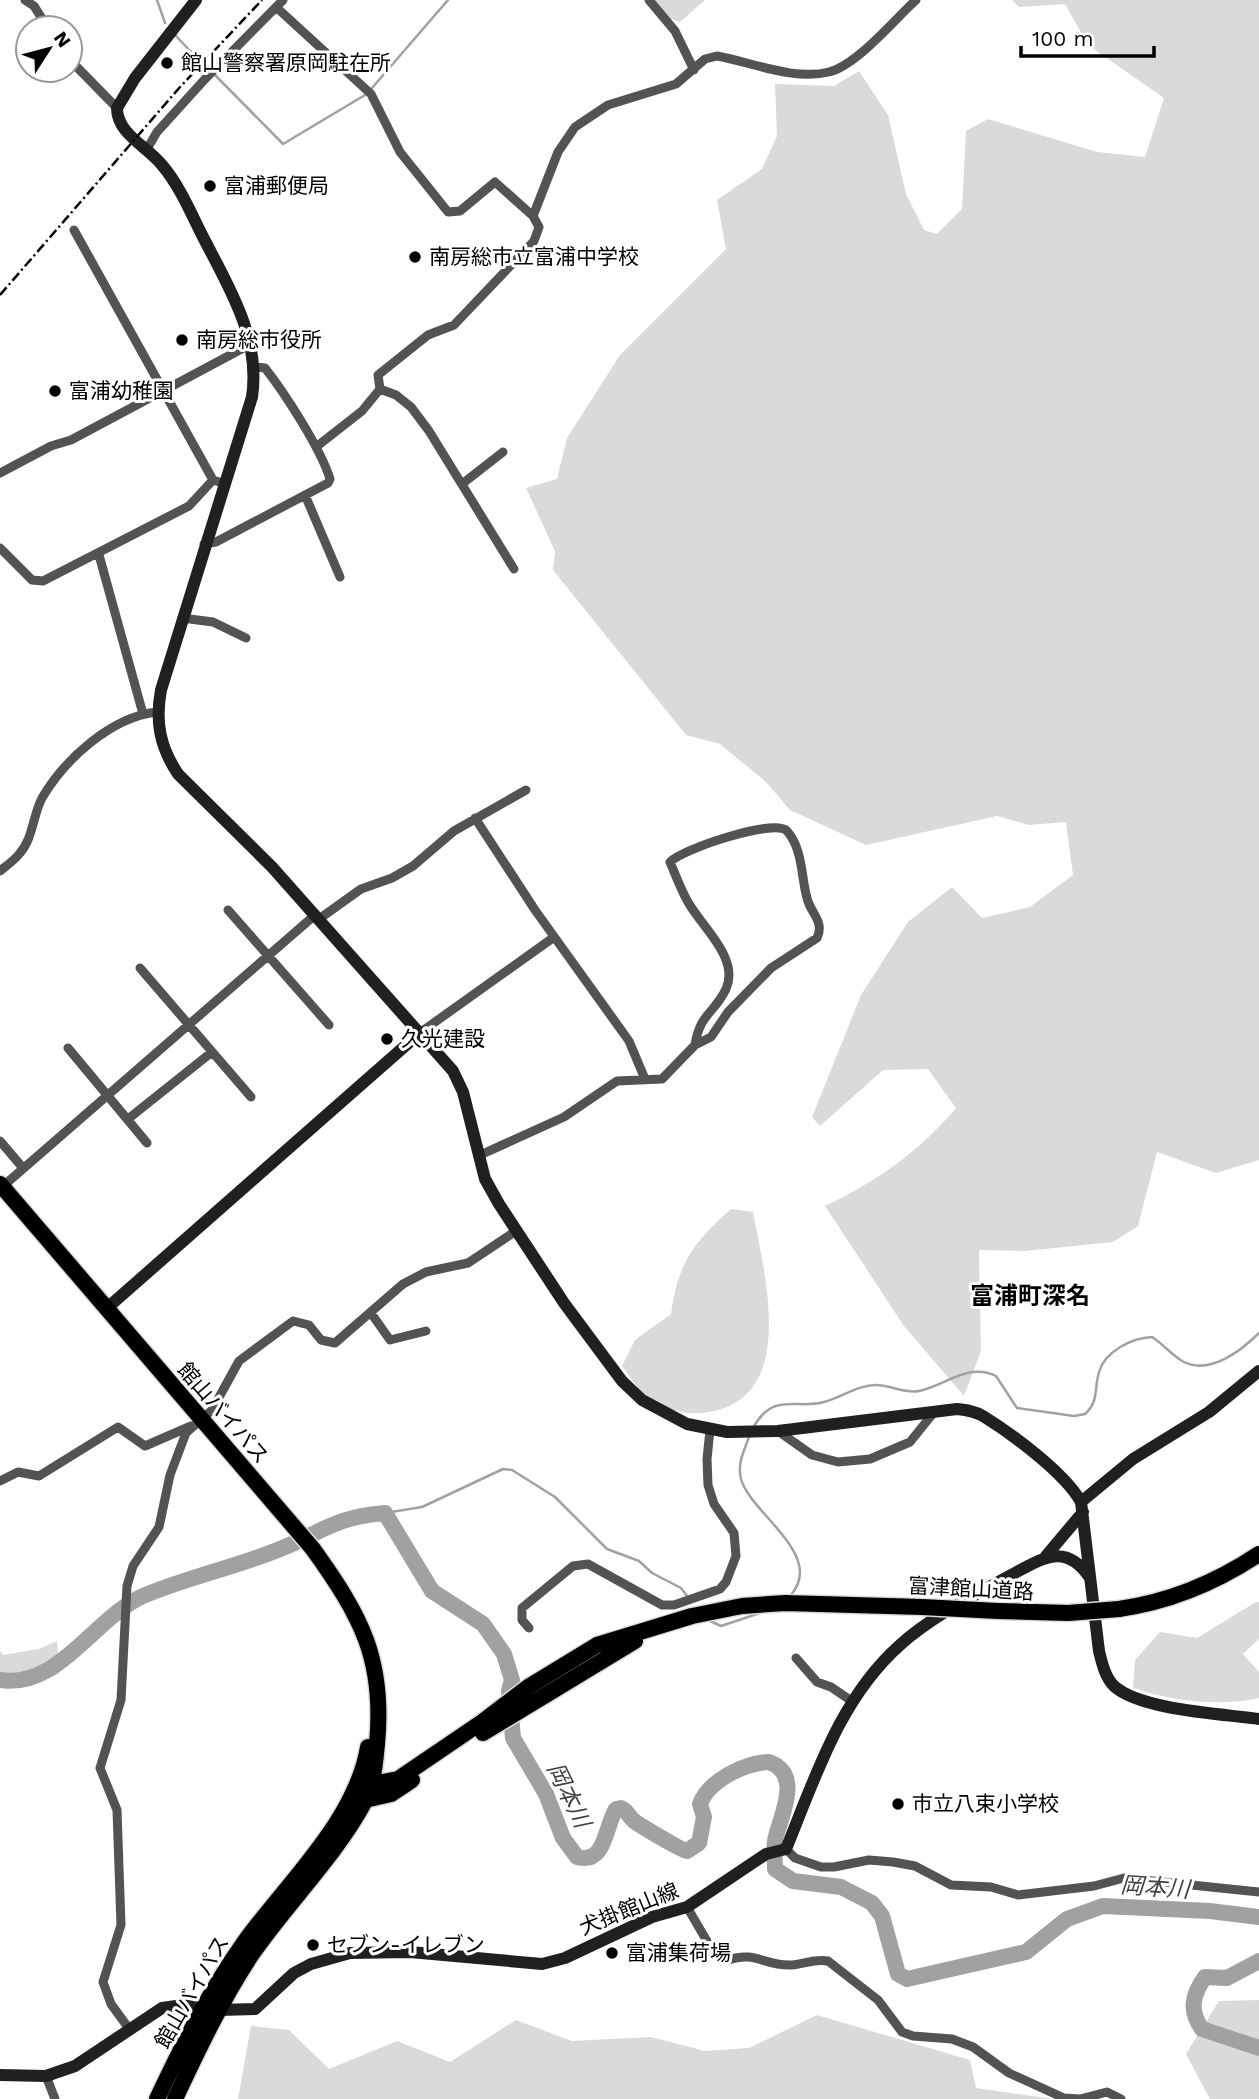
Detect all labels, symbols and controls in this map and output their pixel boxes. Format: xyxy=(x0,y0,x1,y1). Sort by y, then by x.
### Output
north arrow xyxy=(14,14,84,84)
scale bar xyxy=(1021,14,1154,58)
text: 100 m xyxy=(1032,26,1094,51)
text: N xyxy=(49,27,76,52)
place label: 館山警察署原岡駐在所 xyxy=(181,50,391,75)
marker: 館山警察署原岡駐在所 xyxy=(159,55,175,71)
place label: 富浦郵便局 xyxy=(224,173,329,198)
marker: 富浦郵便局 xyxy=(202,178,218,194)
place label: 南房総市立富浦中学校 xyxy=(429,244,639,269)
marker: 南房総市立富浦中学校 xyxy=(407,249,423,265)
place label: 南房総市役所 xyxy=(196,327,322,352)
marker: 南房総市役所 xyxy=(174,332,190,348)
place label: 富浦幼稚園 xyxy=(69,378,174,403)
marker: 富浦幼稚園 xyxy=(47,383,63,399)
place label: 久光建設 xyxy=(401,1026,485,1051)
marker: 久光建設 xyxy=(379,1031,395,1047)
district label: 富浦町深名 xyxy=(970,1282,1090,1310)
street label: 館山バイパス xyxy=(173,1357,274,1468)
street label: 富津館山道路 xyxy=(907,1573,1035,1604)
water label: 岡本川 xyxy=(541,1758,597,1835)
place label: 市立八束小学校 xyxy=(912,1791,1059,1816)
marker: 市立八束小学校 xyxy=(890,1796,906,1812)
water label: 岡本川 xyxy=(1120,1872,1193,1904)
street label: 犬掛館山線 xyxy=(575,1877,682,1940)
street label: 館山バイパス xyxy=(149,1931,234,2052)
place label: セブン-イレブン xyxy=(327,1932,485,1957)
marker: セブン-イレブン xyxy=(305,1937,321,1953)
place label: 富浦集荷場 xyxy=(626,1940,731,1965)
marker: 富浦集荷場 xyxy=(604,1945,620,1961)

